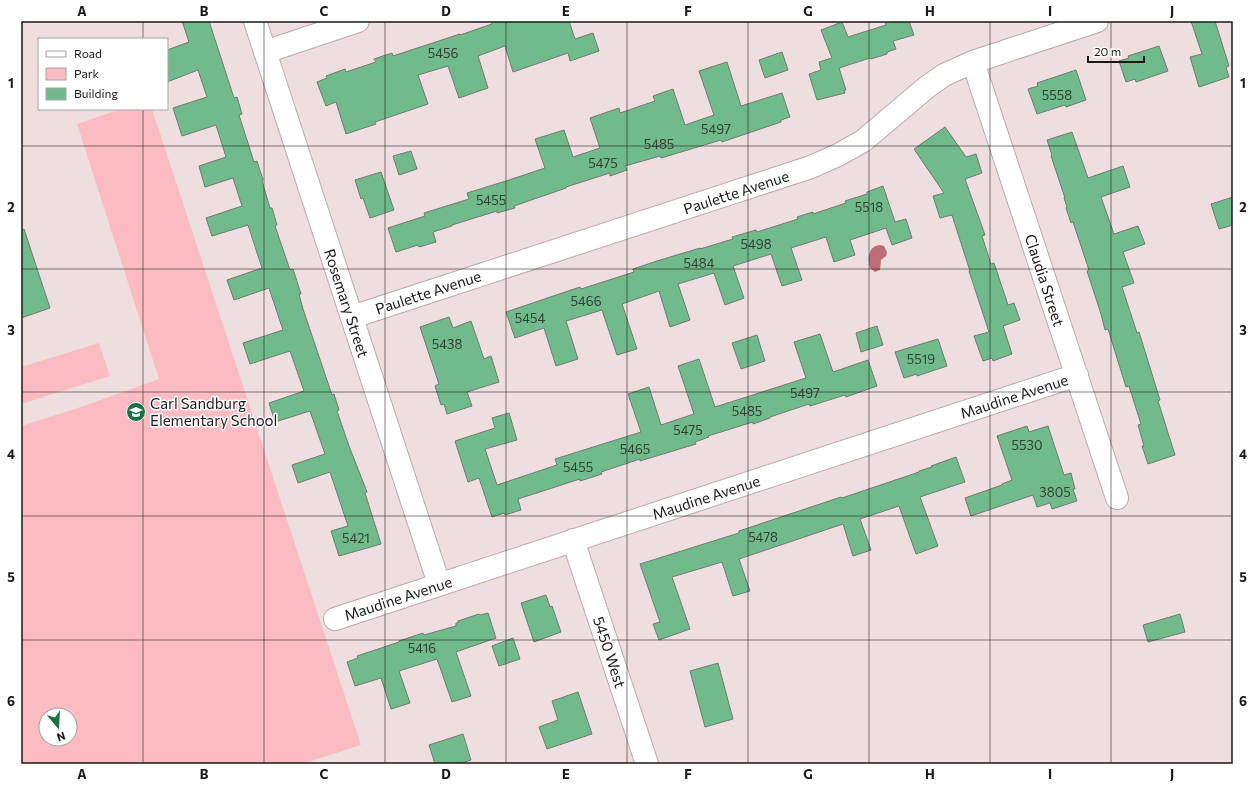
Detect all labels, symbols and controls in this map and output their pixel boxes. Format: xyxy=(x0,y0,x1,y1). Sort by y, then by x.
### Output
text: A xyxy=(77,3,87,19)
text: B xyxy=(200,3,209,19)
text: C xyxy=(320,3,329,19)
text: D xyxy=(441,3,451,19)
text: E xyxy=(562,3,570,19)
text: F xyxy=(684,3,692,19)
text: G xyxy=(803,3,813,19)
text: H xyxy=(925,3,935,19)
text: I xyxy=(1048,3,1052,19)
text: J xyxy=(1170,3,1174,19)
legend xyxy=(38,38,168,110)
scale bar xyxy=(1088,38,1144,64)
text: 20 m xyxy=(1094,44,1121,58)
house number: 5456 xyxy=(428,45,458,61)
text: Road xyxy=(74,46,102,60)
text: Park xyxy=(74,66,100,80)
text: 1 xyxy=(8,75,14,91)
text: 1 xyxy=(1240,75,1246,91)
text: Building xyxy=(74,86,118,100)
house number: 5558 xyxy=(1042,87,1072,103)
house number: 5497 xyxy=(701,121,731,137)
house number: 5485 xyxy=(644,136,674,152)
house number: 5475 xyxy=(588,155,618,171)
street label: Paulette Avenue xyxy=(681,166,791,218)
house number: 5455 xyxy=(476,192,506,208)
text: 2 xyxy=(7,199,15,215)
house number: 5518 xyxy=(855,199,883,215)
text: 2 xyxy=(1239,199,1247,215)
street label: Claudia Street xyxy=(1022,232,1068,328)
house number: 5498 xyxy=(740,236,772,252)
street label: Rosemary Street xyxy=(321,246,373,360)
house number: 5484 xyxy=(684,255,715,271)
street label: Paulette Avenue xyxy=(373,266,483,318)
house number: 5466 xyxy=(570,293,602,309)
house number: 5454 xyxy=(515,310,545,326)
text: 3 xyxy=(7,322,15,338)
text: 3 xyxy=(1239,322,1247,338)
house number: 5438 xyxy=(432,336,462,352)
house number: 5519 xyxy=(907,351,935,367)
street label: Maudine Avenue xyxy=(958,370,1070,422)
house number: 5497 xyxy=(790,385,820,401)
place label: Carl Sandburg Elementary School xyxy=(150,394,277,429)
school or university icon: Carl Sandburg Elementary School xyxy=(125,401,147,423)
house number: 5485 xyxy=(732,403,762,419)
house number: 5475 xyxy=(673,422,703,438)
house number: 5530 xyxy=(1012,437,1042,453)
house number: 5465 xyxy=(620,441,650,457)
text: 4 xyxy=(7,446,15,462)
text: 4 xyxy=(1239,446,1247,462)
house number: 5455 xyxy=(563,459,593,475)
street label: Maudine Avenue xyxy=(650,471,762,523)
house number: 3805 xyxy=(1039,484,1071,500)
house number: 5478 xyxy=(748,529,778,545)
house number: 5421 xyxy=(342,530,370,546)
text: 5 xyxy=(7,569,15,585)
text: 5 xyxy=(1239,569,1247,585)
street label: Maudine Avenue xyxy=(342,572,454,624)
street label: 5450 West xyxy=(590,614,630,690)
house number: 5416 xyxy=(408,640,436,656)
text: 6 xyxy=(7,693,15,709)
text: 6 xyxy=(1239,693,1247,709)
north arrow xyxy=(38,707,78,747)
text: N xyxy=(55,730,67,744)
text: A xyxy=(77,766,87,782)
text: B xyxy=(200,766,209,782)
text: C xyxy=(320,766,329,782)
text: D xyxy=(441,766,451,782)
text: E xyxy=(562,766,570,782)
text: F xyxy=(684,766,692,782)
text: G xyxy=(803,766,813,782)
text: H xyxy=(925,766,935,782)
text: I xyxy=(1048,766,1052,782)
text: J xyxy=(1170,766,1174,782)

